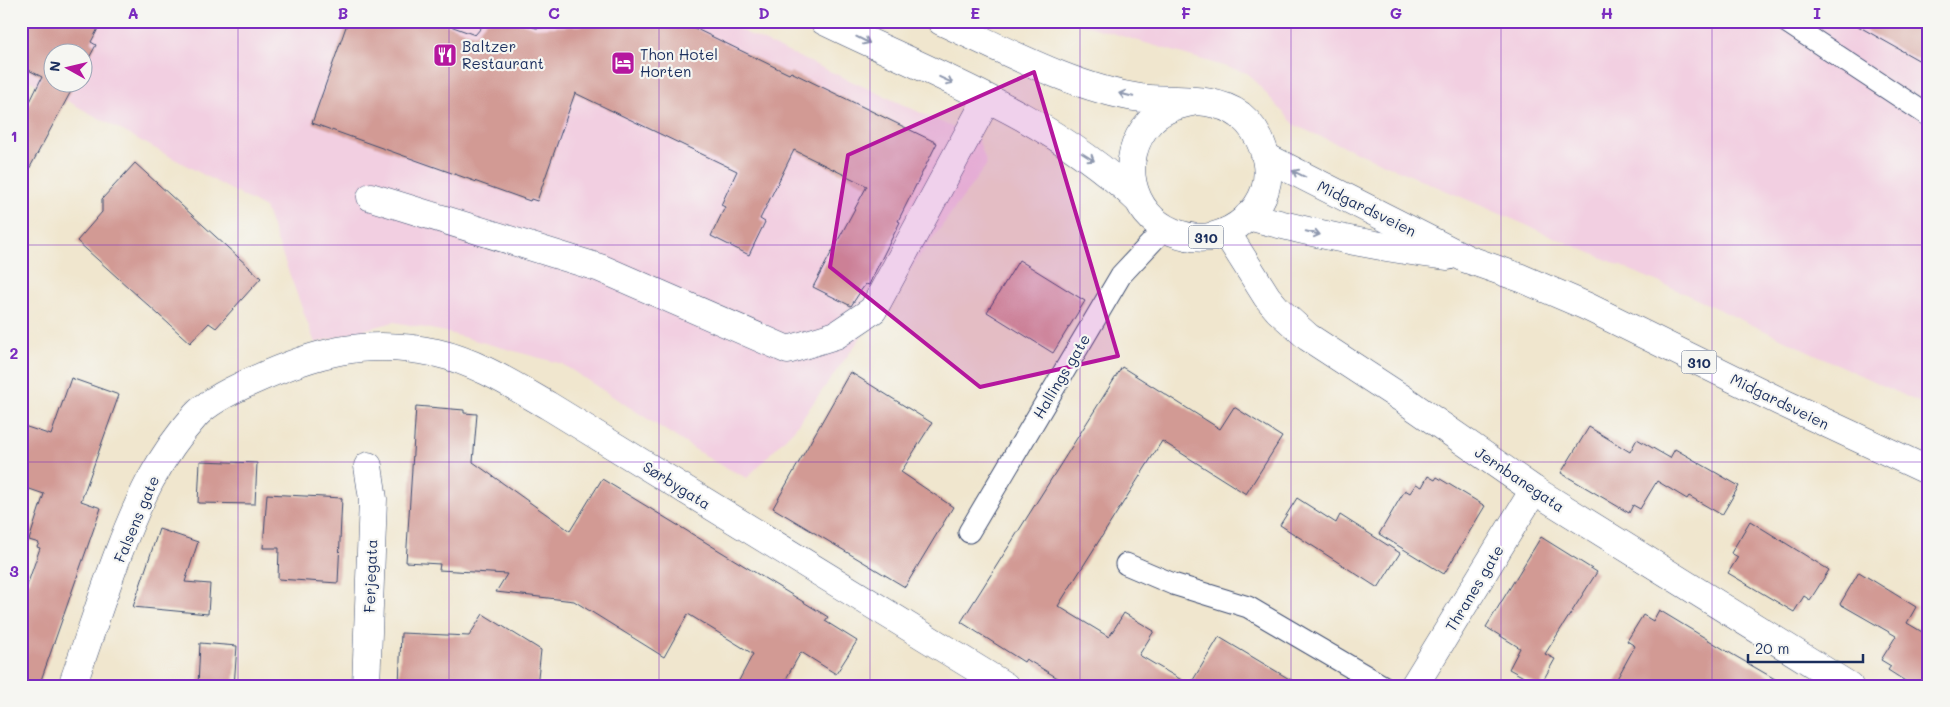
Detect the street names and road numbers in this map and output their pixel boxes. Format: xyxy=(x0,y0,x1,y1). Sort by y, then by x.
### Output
street label: Midgardsveien xyxy=(1314,175,1420,241)
road number: 310 xyxy=(1188,226,1224,248)
street label: Hallings gate xyxy=(1028,330,1094,422)
road number: 310 xyxy=(1682,351,1716,374)
street label: Midgardsveien xyxy=(1727,368,1833,434)
street label: Jernbanegata xyxy=(1471,442,1569,516)
street label: Sørbygata xyxy=(639,456,715,514)
street label: Falsens gate xyxy=(109,473,163,565)
street label: Ferjegata xyxy=(359,539,381,613)
street label: Thranes gate xyxy=(1440,541,1508,635)

